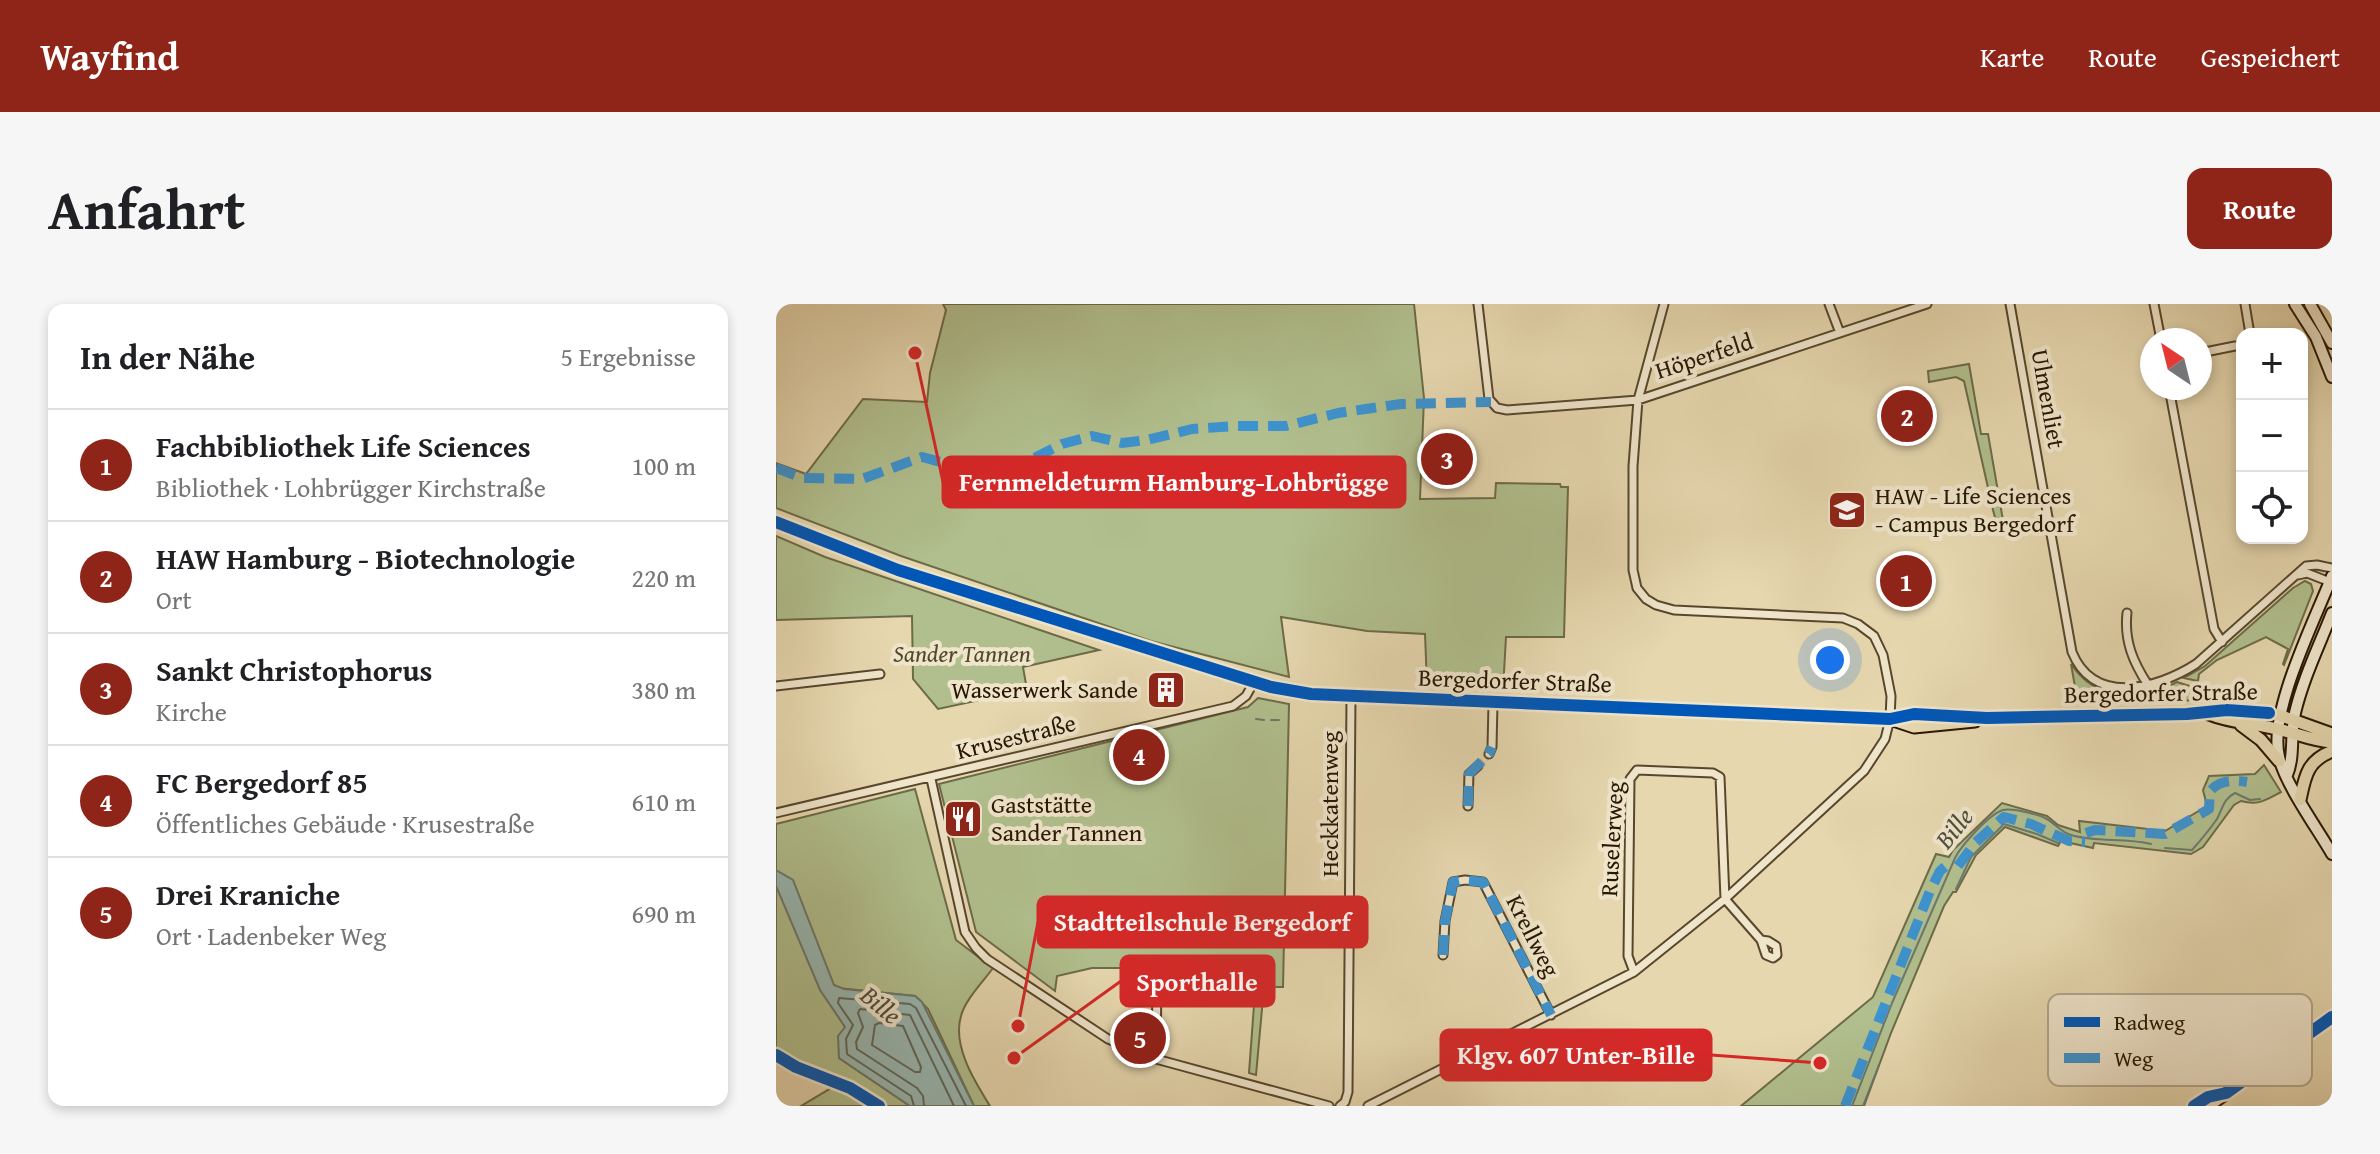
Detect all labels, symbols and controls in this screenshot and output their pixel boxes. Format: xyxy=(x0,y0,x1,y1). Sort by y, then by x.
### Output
text: Wayfind xyxy=(40,28,179,84)
text: Karte xyxy=(1980,36,2044,77)
text: Route xyxy=(2088,36,2157,77)
text: Gespeichert xyxy=(2201,36,2340,77)
text: Anfahrt xyxy=(48,167,245,250)
button: Route xyxy=(2187,168,2332,249)
street label: Höperfeld xyxy=(1651,323,1757,388)
north arrow xyxy=(2140,328,2212,400)
map controls xyxy=(2236,328,2308,544)
button: + xyxy=(2236,328,2308,400)
text: In der Nähe xyxy=(80,332,255,381)
text: 5 Ergebnisse xyxy=(561,337,696,376)
street label: Ulmenliet xyxy=(2023,347,2075,452)
pin: 2 xyxy=(1881,386,1933,446)
button: − xyxy=(2236,400,2308,472)
text: Fachbibliothek Life Sciences xyxy=(156,424,531,468)
pin: 3 xyxy=(1421,429,1473,489)
text: 1 xyxy=(99,446,113,485)
text: 100 m xyxy=(631,446,696,485)
callout: Fernmeldeturm Hamburg-Lohbrügge xyxy=(943,457,1405,507)
text: Fernmeldeturm Hamburg-Lohbrügge xyxy=(959,462,1389,501)
text: Bibliothek · Lohbrügger Kirchstraße xyxy=(156,468,546,507)
button: locate xyxy=(2236,472,2308,544)
place label: HAW - Life Sciences - Campus Bergedorf xyxy=(1875,478,2076,541)
school or university icon: HAW - Life Sciences - Campus Bergedorf xyxy=(1826,489,1868,531)
text: HAW Hamburg - Biotechnologie xyxy=(156,536,575,580)
pin: 1 xyxy=(1880,551,1932,611)
text: 2 xyxy=(99,558,113,597)
text: 220 m xyxy=(631,558,696,597)
text: Ort xyxy=(156,580,192,619)
park label: Sander Tannen xyxy=(893,636,1031,671)
your location xyxy=(1810,640,1850,680)
text: Sankt Christophorus xyxy=(156,648,433,692)
street label: Bergedorfer Straße xyxy=(1418,660,1612,701)
building icon: Wasserwerk Sande xyxy=(1145,669,1187,711)
text: 3 xyxy=(99,670,113,709)
text: 380 m xyxy=(631,670,696,709)
place label: Wasserwerk Sande xyxy=(951,672,1138,707)
street label: Bergedorfer Straße xyxy=(2064,673,2258,712)
text: Kirche xyxy=(156,692,227,731)
street label: Krusestraße xyxy=(952,705,1079,768)
pin: 4 xyxy=(1113,725,1165,785)
street label: Heckkatenweg xyxy=(1312,731,1347,877)
text: FC Bergedorf 85 xyxy=(156,760,368,804)
street label: Ruselerweg xyxy=(1591,780,1632,897)
text: 4 xyxy=(99,782,113,821)
text: 610 m xyxy=(631,782,696,821)
place label: Gaststätte Sander Tannen xyxy=(991,787,1143,850)
restaurant icon: Gaststätte Sander Tannen xyxy=(942,798,984,840)
water label: Bille xyxy=(1924,799,1982,857)
text: Öffentliches Gebäude · Krusestraße xyxy=(156,804,535,843)
text: Drei Kraniche xyxy=(156,872,340,916)
street label: Krellweg xyxy=(1498,889,1569,983)
text: 5 xyxy=(99,894,113,933)
text: 690 m xyxy=(631,894,696,933)
callout: Stadtteilschule Bergedorf xyxy=(1038,897,1367,947)
text: Stadtteilschule Bergedorf xyxy=(1054,902,1353,941)
text: Ort · Ladenbeker Weg xyxy=(156,916,386,955)
callout: Sporthalle xyxy=(1121,956,1274,1006)
text: Sporthalle xyxy=(1136,962,1258,1001)
water label: Bille xyxy=(852,975,910,1033)
legend xyxy=(2048,994,2312,1086)
text: Radweg xyxy=(2114,1006,2185,1038)
pin: 5 xyxy=(1114,1008,1166,1068)
callout: Klgv. 607 Unter-Bille xyxy=(1441,1030,1711,1080)
text: Klgv. 607 Unter-Bille xyxy=(1457,1035,1695,1074)
text: Weg xyxy=(2114,1042,2153,1074)

